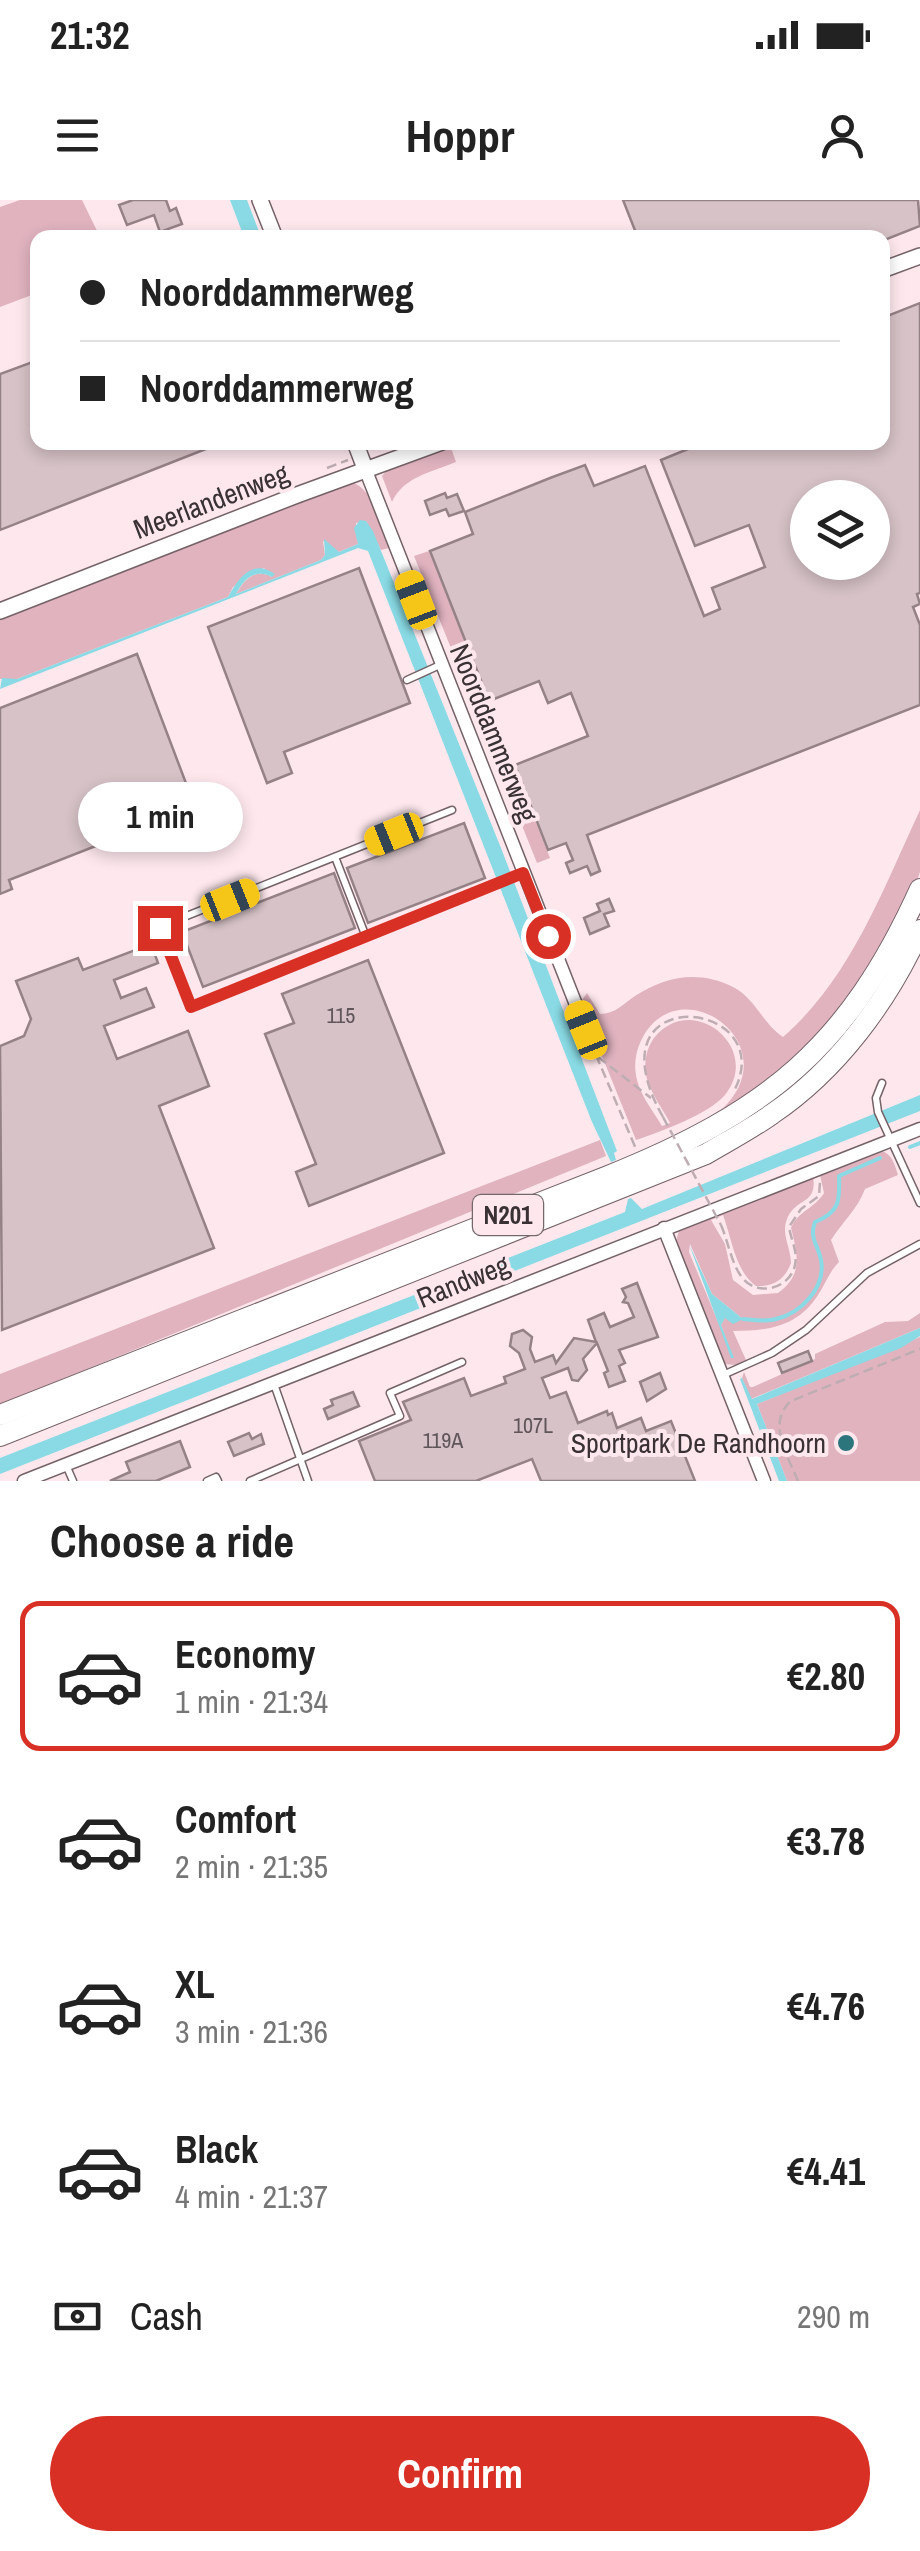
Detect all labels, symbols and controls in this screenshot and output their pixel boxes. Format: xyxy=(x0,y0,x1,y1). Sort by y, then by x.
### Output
text: 21:32 xyxy=(50,10,130,61)
text: Hoppr xyxy=(406,105,514,166)
icon: menu xyxy=(50,108,105,163)
icon: person xyxy=(815,108,870,163)
text: Noorddammerweg xyxy=(140,267,414,318)
text: Noorddammerweg xyxy=(140,363,414,414)
street label: Meerlandenweg xyxy=(128,454,294,548)
map controls xyxy=(790,480,890,580)
button: layers xyxy=(790,480,890,580)
car xyxy=(391,567,441,633)
street label: Noorddammerweg xyxy=(441,638,547,828)
callout: 1 min xyxy=(78,783,242,853)
text: 1 min xyxy=(126,795,195,838)
car xyxy=(361,809,427,859)
car xyxy=(197,875,263,925)
route end xyxy=(138,906,183,951)
route start xyxy=(526,914,571,959)
car xyxy=(561,997,611,1063)
house number: 115 xyxy=(327,1000,355,1030)
road number: N201 xyxy=(473,1195,543,1235)
street label: Randweg xyxy=(411,1245,515,1317)
house number: 107L xyxy=(513,1410,553,1440)
place label: Sportpark De Randhoorn xyxy=(571,1424,826,1462)
house number: 119A xyxy=(423,1425,464,1455)
marker: Sportpark De Randhoorn xyxy=(835,1432,857,1454)
text: Choose a ride xyxy=(50,1510,294,1571)
text: Economy xyxy=(175,1629,315,1680)
icon: car xyxy=(55,1631,145,1721)
text: €2.80 xyxy=(787,1651,865,1702)
text: 1 min · 21:34 xyxy=(175,1680,328,1723)
text: Comfort xyxy=(175,1794,296,1845)
icon: car xyxy=(55,1796,145,1886)
text: €3.78 xyxy=(787,1816,865,1867)
text: 2 min · 21:35 xyxy=(175,1845,328,1888)
text: XL xyxy=(175,1959,215,2010)
icon: car xyxy=(55,1961,145,2051)
text: €4.76 xyxy=(787,1981,865,2032)
text: 3 min · 21:36 xyxy=(175,2010,328,2053)
text: Black xyxy=(175,2124,258,2175)
icon: car xyxy=(55,2126,145,2216)
text: €4.41 xyxy=(787,2146,865,2197)
text: 4 min · 21:37 xyxy=(175,2175,328,2218)
icon: cash xyxy=(50,2289,105,2344)
text: Cash xyxy=(130,2291,203,2342)
text: 290 m xyxy=(797,2295,870,2338)
button: Confirm xyxy=(50,2416,870,2531)

